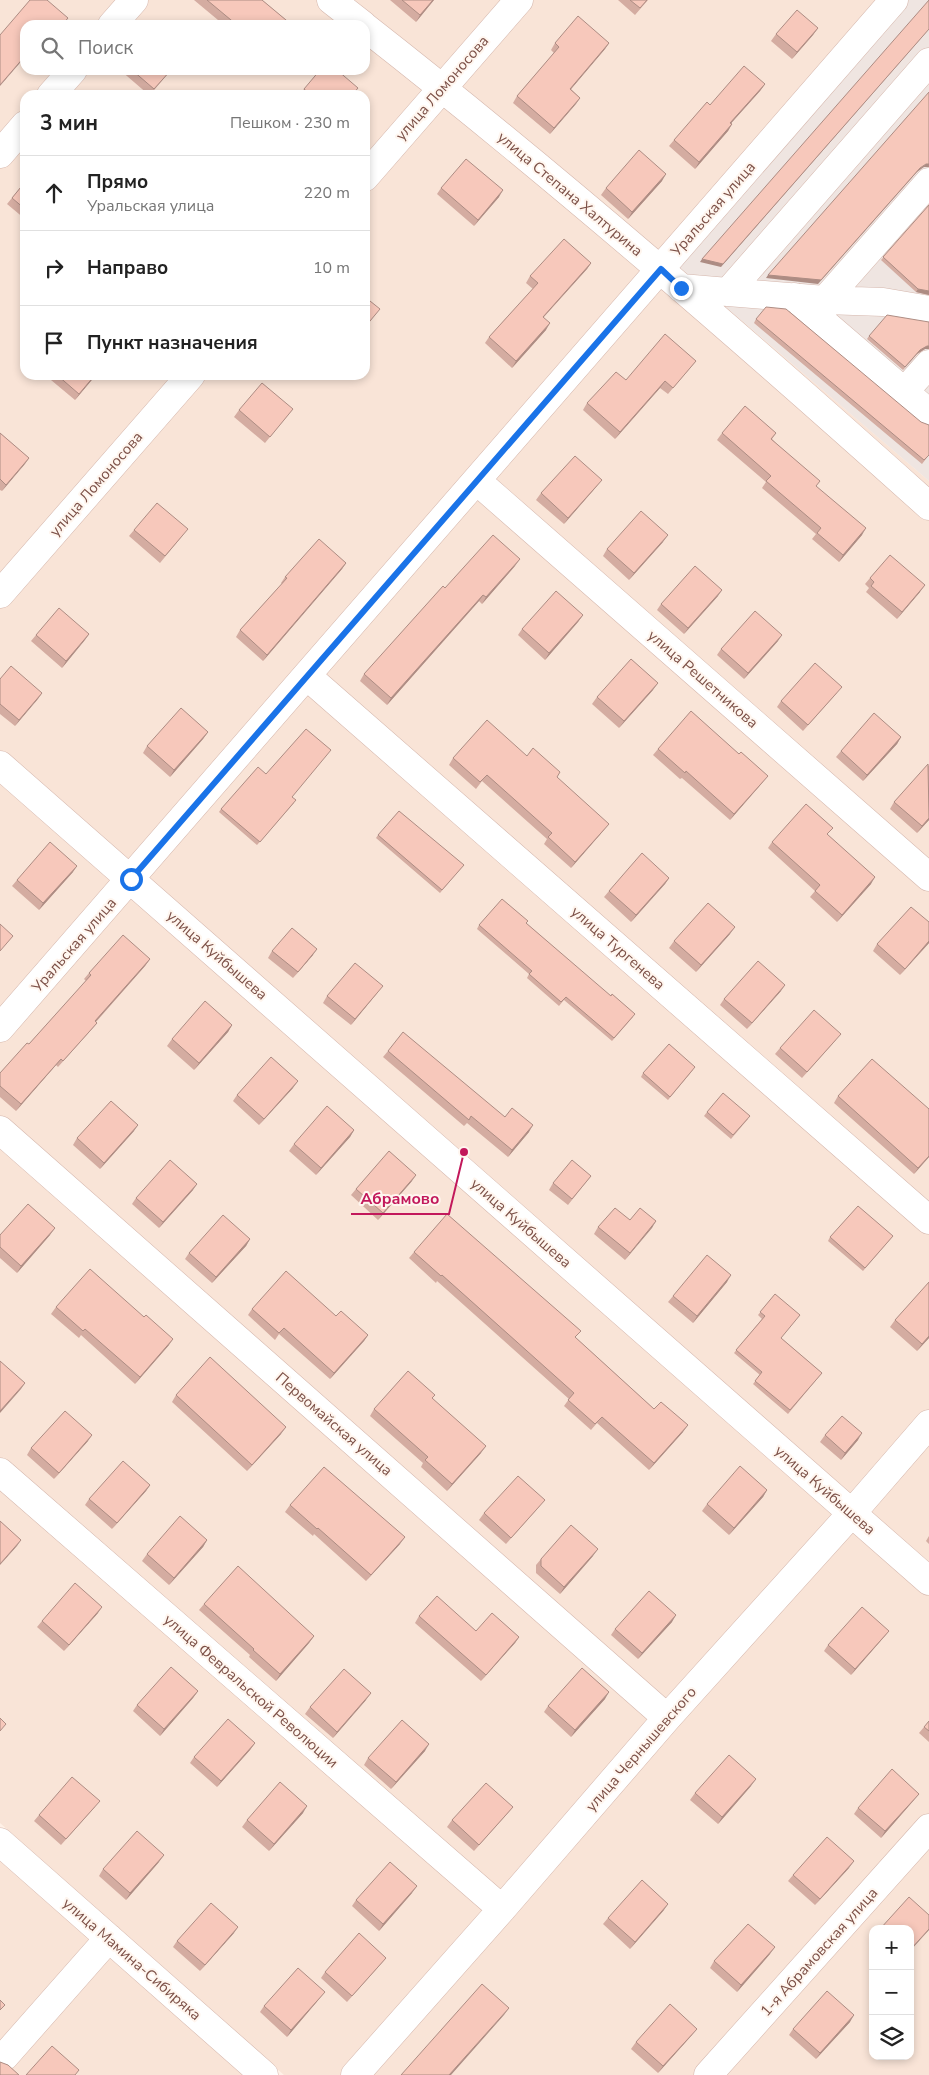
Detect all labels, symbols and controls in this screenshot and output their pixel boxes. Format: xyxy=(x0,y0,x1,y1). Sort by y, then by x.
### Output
search box xyxy=(20,20,370,75)
street label: улица Ломоносова xyxy=(391,31,493,145)
icon: search xyxy=(38,34,66,62)
text: Поиск xyxy=(78,35,133,61)
text: 3 мин xyxy=(40,109,98,137)
text: Пешком · 230 m xyxy=(230,112,350,134)
street label: улица Степана Халтурина xyxy=(493,127,647,261)
street label: Уральская улица xyxy=(666,157,760,261)
text: Прямо xyxy=(87,169,148,195)
icon: ahead xyxy=(40,179,68,207)
text: 220 m xyxy=(303,182,350,204)
text: Уральская улица xyxy=(87,195,214,217)
icon: right xyxy=(40,254,68,282)
text: Направо xyxy=(87,255,168,281)
text: 10 m xyxy=(313,257,350,279)
route end xyxy=(670,277,693,300)
icon: arrive xyxy=(40,329,68,357)
text: Пункт назначения xyxy=(87,330,258,356)
street label: улица Ломоносова xyxy=(45,427,147,541)
street label: улица Решетникова xyxy=(644,625,762,733)
route start xyxy=(120,868,143,891)
street label: Уральская улица xyxy=(27,893,121,997)
street label: улица Тургенева xyxy=(567,902,669,994)
street label: улица Куйбышева xyxy=(162,906,272,1004)
street label: улица Куйбышева xyxy=(466,1174,576,1272)
callout: Абрамово xyxy=(351,1183,449,1214)
text: Абрамово xyxy=(361,1188,439,1210)
street label: Первомайская улица xyxy=(271,1368,397,1480)
street label: улица Куйбышева xyxy=(770,1441,880,1539)
street label: улица Февральской Революции xyxy=(160,1610,342,1772)
street label: улица Чернышевского xyxy=(581,1682,701,1816)
street label: 1-я Абрамовская улица xyxy=(756,1883,882,2021)
street label: улица Мамина-Сибиряка xyxy=(58,1893,206,2025)
map controls xyxy=(869,1925,914,2060)
button: + xyxy=(869,1925,914,1970)
button: − xyxy=(869,1970,914,2015)
button: layers xyxy=(869,2015,914,2060)

